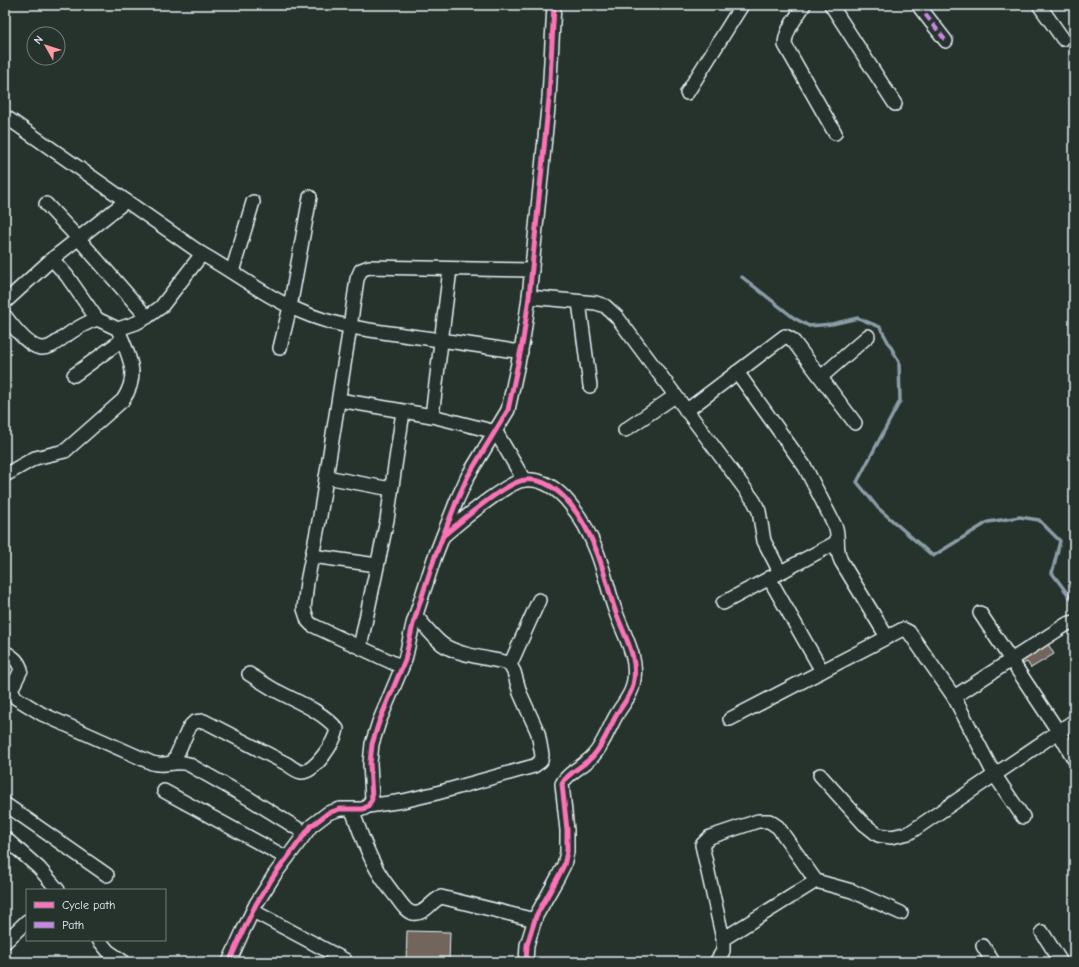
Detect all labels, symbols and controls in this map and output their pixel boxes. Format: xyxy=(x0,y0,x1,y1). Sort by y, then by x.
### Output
north arrow xyxy=(26,26,66,66)
text: N xyxy=(31,33,46,47)
legend xyxy=(26,889,166,941)
text: Cycle path xyxy=(62,898,115,912)
text: Path xyxy=(62,918,84,932)

